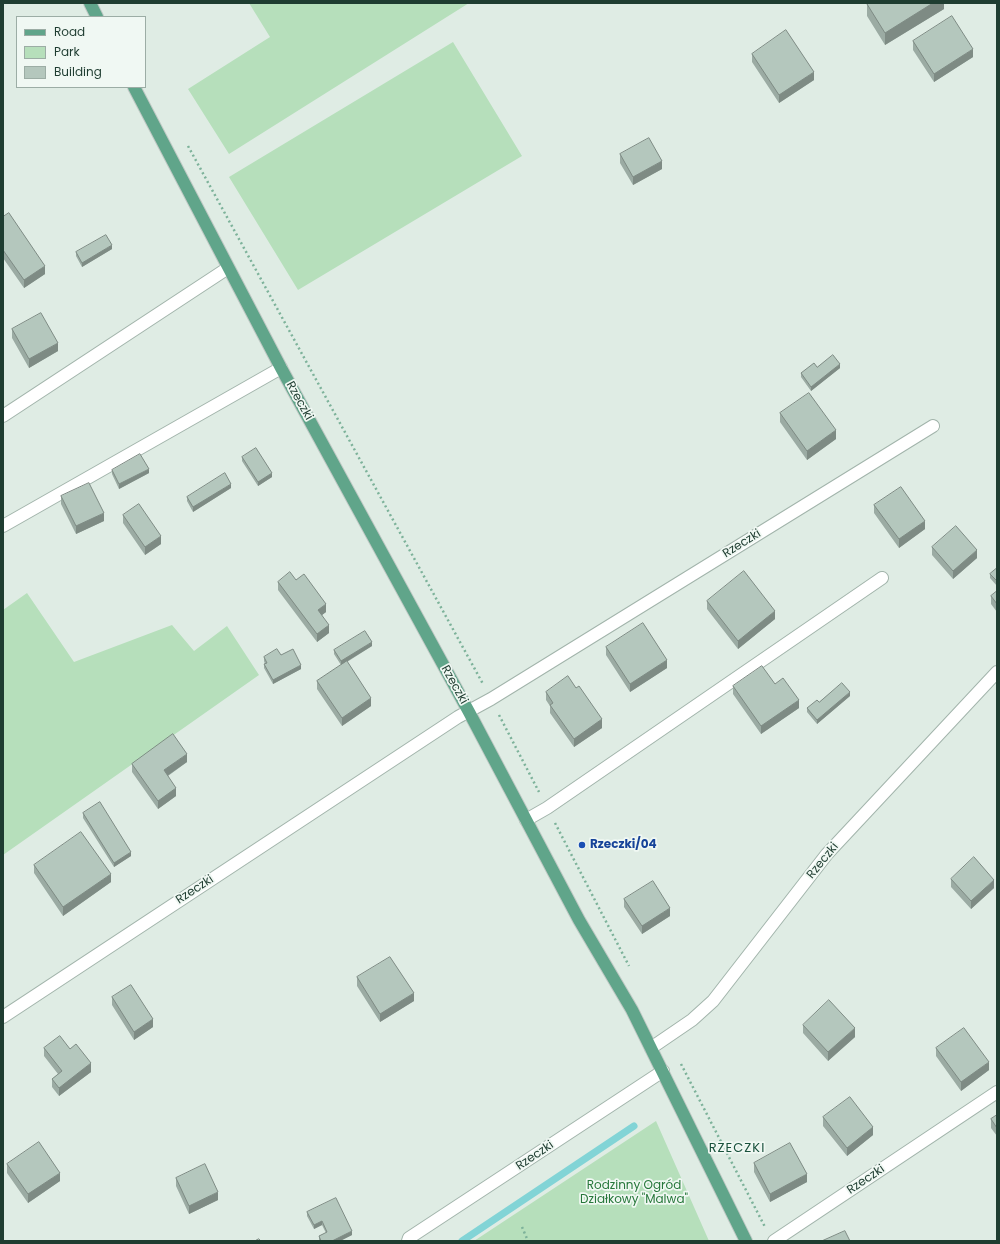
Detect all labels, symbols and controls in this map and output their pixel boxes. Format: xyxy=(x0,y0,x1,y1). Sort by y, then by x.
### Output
legend xyxy=(16,16,146,88)
text: Road xyxy=(54,23,85,40)
text: Park xyxy=(54,43,80,60)
text: Building xyxy=(54,63,102,80)
street label: Rzeczki xyxy=(283,379,315,423)
street label: Rzeczki xyxy=(720,527,764,561)
street label: Rzeczki xyxy=(438,663,470,707)
place label: Rzeczki/04 xyxy=(590,838,657,852)
marker: Rzeczki/04 xyxy=(577,840,587,850)
street label: Rzeczki xyxy=(804,840,842,882)
street label: Rzeczki xyxy=(173,873,217,907)
street label: Rzeczki xyxy=(514,1138,556,1174)
district label: RZECZKI xyxy=(709,1141,765,1157)
street label: Rzeczki xyxy=(845,1162,887,1198)
park label: Rodzinny Ogród Działkowy "Malwa" xyxy=(580,1179,688,1207)

